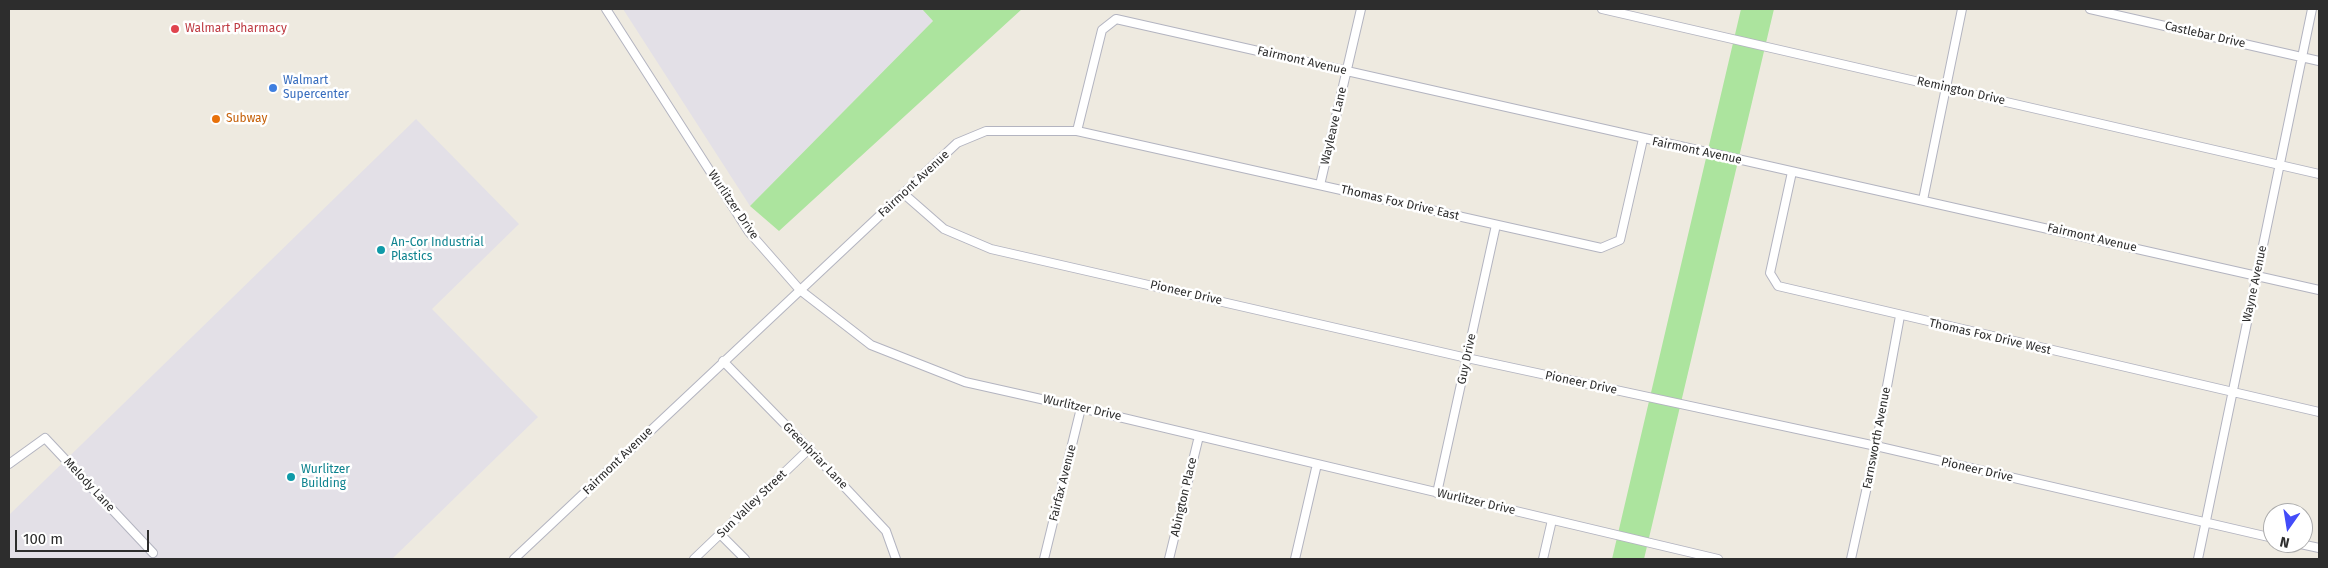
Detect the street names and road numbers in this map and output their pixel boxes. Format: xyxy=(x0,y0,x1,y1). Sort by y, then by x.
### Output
street label: Castlebar Drive xyxy=(2163,19,2247,51)
street label: Fairmont Avenue xyxy=(1256,44,1348,78)
street label: Remington Drive xyxy=(1915,74,2007,108)
street label: Wayleave Lane xyxy=(1318,86,1350,166)
street label: Fairmont Avenue xyxy=(1651,134,1743,168)
street label: Fairmont Avenue xyxy=(876,148,952,220)
street label: Wurlitzer Drive xyxy=(705,168,761,242)
street label: Thomas Fox Drive East xyxy=(1339,182,1461,224)
street label: Fairmont Avenue xyxy=(2046,221,2138,255)
street label: Wayne Avenue xyxy=(2240,244,2270,324)
street label: Pioneer Drive xyxy=(1149,278,1223,308)
street label: Thomas Fox Drive West xyxy=(1928,316,2052,358)
street label: Guy Drive xyxy=(1455,332,1479,386)
street label: Pioneer Drive xyxy=(1544,368,1618,398)
street label: Farnsworth Avenue xyxy=(1860,386,1894,490)
street label: Wurlitzer Drive xyxy=(1041,392,1123,424)
street label: Greenbriar Lane xyxy=(779,420,851,492)
street label: Fairmont Avenue xyxy=(580,424,656,498)
street label: Fairfax Avenue xyxy=(1046,443,1080,523)
street label: Melody Lane xyxy=(60,455,118,515)
street label: Pioneer Drive xyxy=(1940,455,2014,485)
street label: Abington Place xyxy=(1168,456,1200,538)
street label: Sun Valley Street xyxy=(714,467,790,541)
street label: Wurlitzer Drive xyxy=(1435,486,1517,518)

